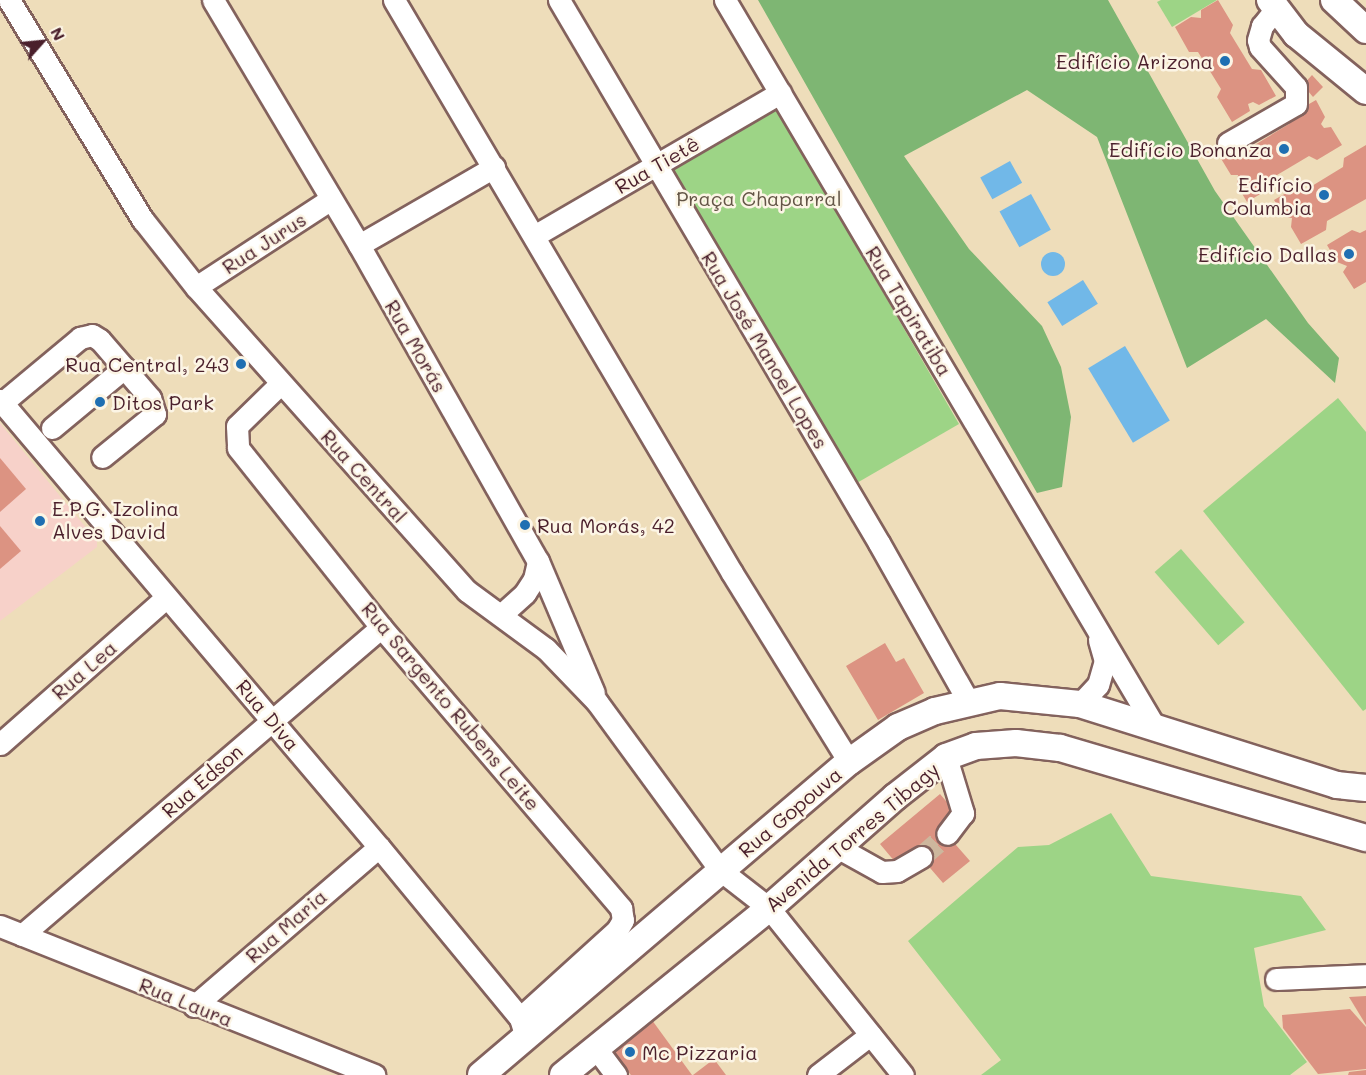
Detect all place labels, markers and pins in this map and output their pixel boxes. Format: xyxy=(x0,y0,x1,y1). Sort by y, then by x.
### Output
place label: Edifício Arizona xyxy=(1056,49,1213,73)
marker: Edifício Arizona xyxy=(1218,54,1232,68)
place label: Edifício Bonanza xyxy=(1109,137,1272,161)
marker: Edifício Bonanza xyxy=(1277,142,1291,156)
place label: Edifício Columbia xyxy=(1223,172,1312,219)
marker: Edifício Columbia xyxy=(1317,188,1331,202)
place label: Edifício Dallas xyxy=(1198,242,1337,266)
marker: Edifício Dallas xyxy=(1342,247,1356,261)
place label: Rua Central, 243 xyxy=(65,352,229,376)
marker: Rua Central, 243 xyxy=(234,357,248,371)
place label: Ditos Park xyxy=(112,390,214,414)
marker: Ditos Park xyxy=(93,395,107,409)
place label: E.P.G. Izolina Alves David xyxy=(52,497,179,544)
place label: Rua Morás, 42 xyxy=(537,513,675,537)
marker: E.P.G. Izolina Alves David xyxy=(33,514,47,528)
marker: Rua Morás, 42 xyxy=(518,518,532,532)
place label: Mc Pizzaria xyxy=(642,1040,758,1064)
marker: Mc Pizzaria xyxy=(623,1045,637,1059)

